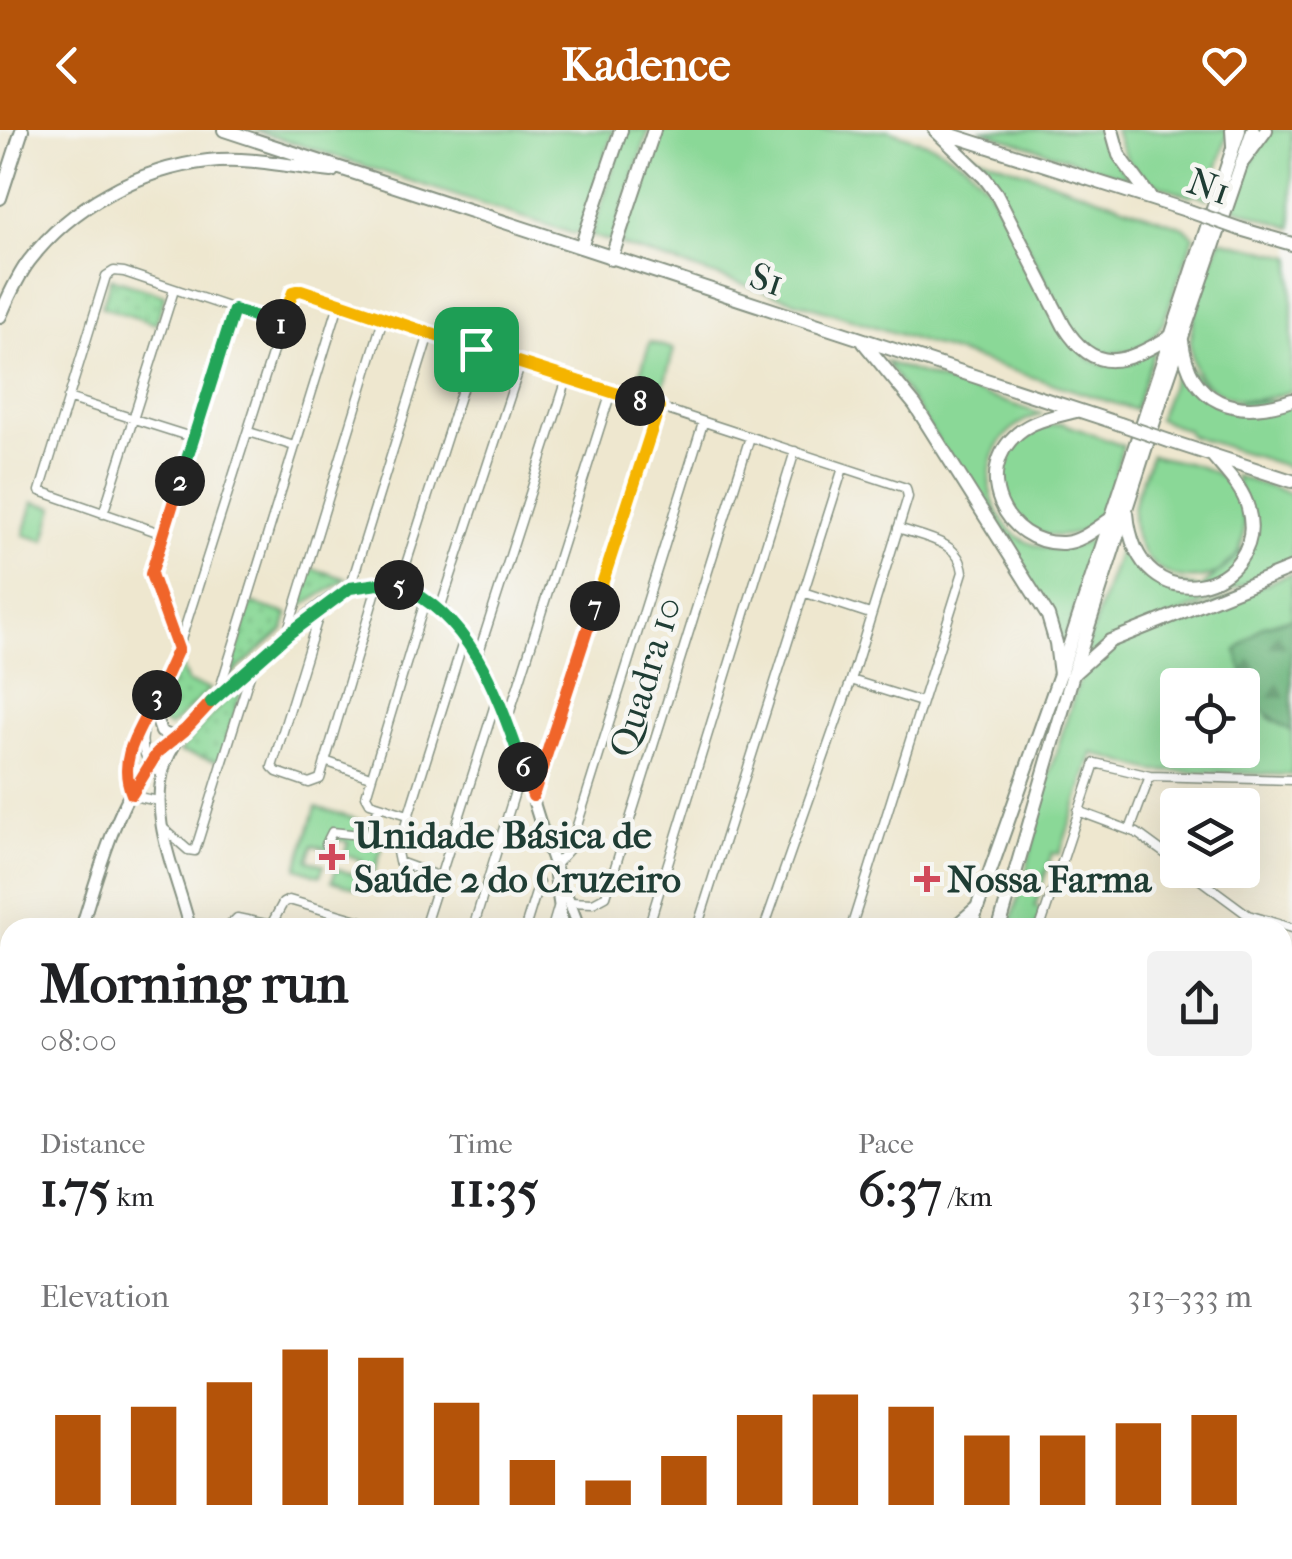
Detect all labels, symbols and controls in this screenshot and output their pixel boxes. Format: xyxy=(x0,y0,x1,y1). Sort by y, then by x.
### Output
icon: back xyxy=(40,38,95,93)
icon: heart xyxy=(1197,38,1252,93)
text: Kadence xyxy=(562,39,730,92)
street label: N1 xyxy=(1181,158,1236,215)
street label: S1 xyxy=(744,253,790,306)
pin: 1 xyxy=(256,299,306,349)
text: 1 xyxy=(276,307,286,340)
pin xyxy=(434,307,519,392)
icon: arrive xyxy=(449,322,504,377)
pin: 8 xyxy=(615,376,665,426)
text: 8 xyxy=(633,384,647,417)
pin: 2 xyxy=(155,456,205,506)
text: 2 xyxy=(173,464,187,497)
pin: 5 xyxy=(374,560,424,610)
text: 5 xyxy=(393,568,405,601)
pin: 7 xyxy=(570,581,620,631)
text: 7 xyxy=(588,589,602,622)
street label: Quadra 10 xyxy=(600,592,691,763)
map controls xyxy=(1160,668,1260,888)
button: locate xyxy=(1160,668,1260,768)
pin: 3 xyxy=(132,670,182,720)
text: 3 xyxy=(151,678,163,711)
pin: 6 xyxy=(498,742,548,792)
text: 6 xyxy=(515,750,531,783)
button: layers xyxy=(1160,788,1260,888)
place label: Unidade Básica de Saúde 2 do Cruzeiro xyxy=(354,813,681,902)
marker: Unidade Básica de Saúde 2 do Cruzeiro xyxy=(319,844,345,870)
place label: Nossa Farma xyxy=(947,857,1153,902)
marker: Nossa Farma xyxy=(916,868,938,890)
button: share xyxy=(1147,951,1252,1056)
text: Morning run xyxy=(40,952,348,1016)
text: 08:00 xyxy=(40,1022,117,1059)
text: Distance xyxy=(40,1127,145,1160)
text: Time xyxy=(449,1127,513,1160)
text: Pace xyxy=(858,1127,914,1160)
text: 1.75 xyxy=(40,1160,110,1219)
text: 11:35 xyxy=(449,1160,539,1219)
text: 6:37 xyxy=(858,1160,942,1219)
text: km xyxy=(110,1180,154,1213)
text: /km xyxy=(942,1180,992,1213)
text: Elevation xyxy=(40,1278,169,1315)
text: 313–333 m xyxy=(1128,1278,1252,1315)

